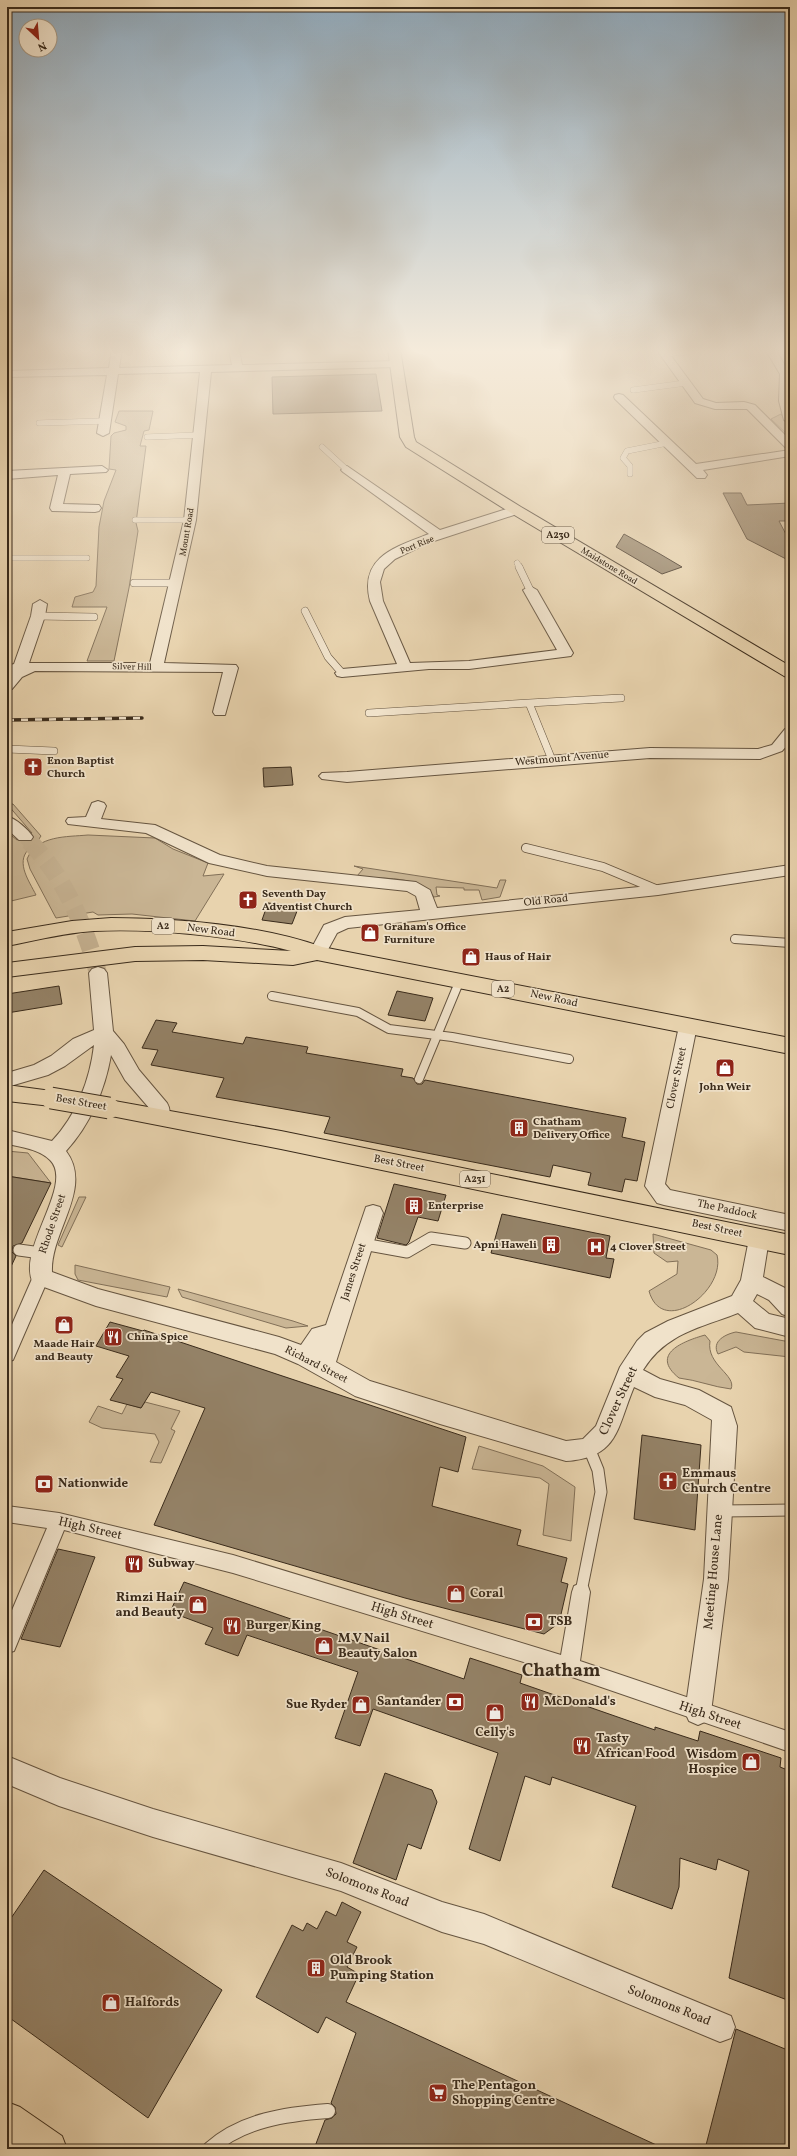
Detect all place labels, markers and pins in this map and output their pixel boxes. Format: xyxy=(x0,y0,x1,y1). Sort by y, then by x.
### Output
place label: Enon Baptist Church xyxy=(47,754,114,782)
church icon: Enon Baptist Church xyxy=(22,756,44,778)
place label: Seventh Day Adventist Church xyxy=(262,887,352,915)
church icon: Seventh Day Adventist Church xyxy=(237,889,259,911)
place label: Graham's Office Furniture xyxy=(384,920,467,948)
shop icon: Graham's Office Furniture xyxy=(359,922,381,944)
shop icon: Haus of Hair xyxy=(460,946,482,968)
place label: Haus of Hair xyxy=(485,950,552,965)
shop icon: John Weir xyxy=(714,1057,736,1079)
place label: John Weir xyxy=(698,1080,751,1095)
place label: Chatham Delivery Office xyxy=(533,1115,610,1143)
building icon: Chatham Delivery Office xyxy=(508,1117,530,1139)
building icon: Enterprise xyxy=(403,1195,425,1217)
place label: Enterprise xyxy=(428,1199,484,1214)
building icon: Apni Haweli xyxy=(540,1234,562,1256)
hospital icon: 4 Clover Street xyxy=(585,1236,607,1258)
place label: Apni Haweli xyxy=(473,1238,537,1253)
place label: 4 Clover Street xyxy=(610,1240,686,1255)
shop icon: Maade Hair and Beauty xyxy=(53,1314,75,1336)
restaurant icon: China Spice xyxy=(102,1326,124,1348)
place label: China Spice xyxy=(127,1330,188,1345)
place label: Maade Hair and Beauty xyxy=(34,1337,95,1365)
place label: Emmaus Church Centre xyxy=(682,1465,771,1498)
church icon: Emmaus Church Centre xyxy=(657,1470,679,1492)
bank icon: Nationwide xyxy=(33,1473,55,1495)
place label: Nationwide xyxy=(58,1475,129,1493)
restaurant icon: Subway xyxy=(123,1553,145,1575)
place label: Subway xyxy=(148,1555,196,1573)
shop icon: Coral xyxy=(445,1583,467,1605)
place label: Coral xyxy=(470,1585,504,1603)
place label: Rimzi Hair and Beauty xyxy=(116,1589,185,1622)
shop icon: Rimzi Hair and Beauty xyxy=(187,1594,209,1616)
bank icon: TSB xyxy=(523,1611,545,1633)
place label: TSB xyxy=(548,1613,573,1631)
restaurant icon: Burger King xyxy=(221,1615,243,1637)
place label: Burger King xyxy=(246,1617,321,1635)
place label: M V Nail Beauty Salon xyxy=(338,1630,418,1663)
shop icon: M V Nail Beauty Salon xyxy=(313,1635,335,1657)
bank icon: Santander xyxy=(444,1691,466,1713)
restaurant icon: McDonald's xyxy=(519,1691,541,1713)
place label: Santander xyxy=(377,1693,441,1711)
place label: McDonald's xyxy=(544,1693,616,1711)
shop icon: Sue Ryder xyxy=(350,1694,372,1716)
place label: Sue Ryder xyxy=(286,1696,347,1714)
shop icon: Celly's xyxy=(484,1702,506,1724)
place label: Celly's xyxy=(475,1724,515,1742)
place label: Tasty African Food xyxy=(596,1730,675,1763)
restaurant icon: Tasty African Food xyxy=(571,1735,593,1757)
place label: Wisdom Hospice xyxy=(686,1746,737,1779)
shop icon: Wisdom Hospice xyxy=(740,1751,762,1773)
place label: Old Brook Pumping Station xyxy=(330,1952,435,1985)
building icon: Old Brook Pumping Station xyxy=(305,1957,327,1979)
shop icon: Halfords xyxy=(100,1992,122,2014)
place label: Halfords xyxy=(125,1994,179,2012)
place label: The Pentagon Shopping Centre xyxy=(452,2077,555,2110)
supermarket icon: The Pentagon Shopping Centre xyxy=(427,2082,449,2104)

